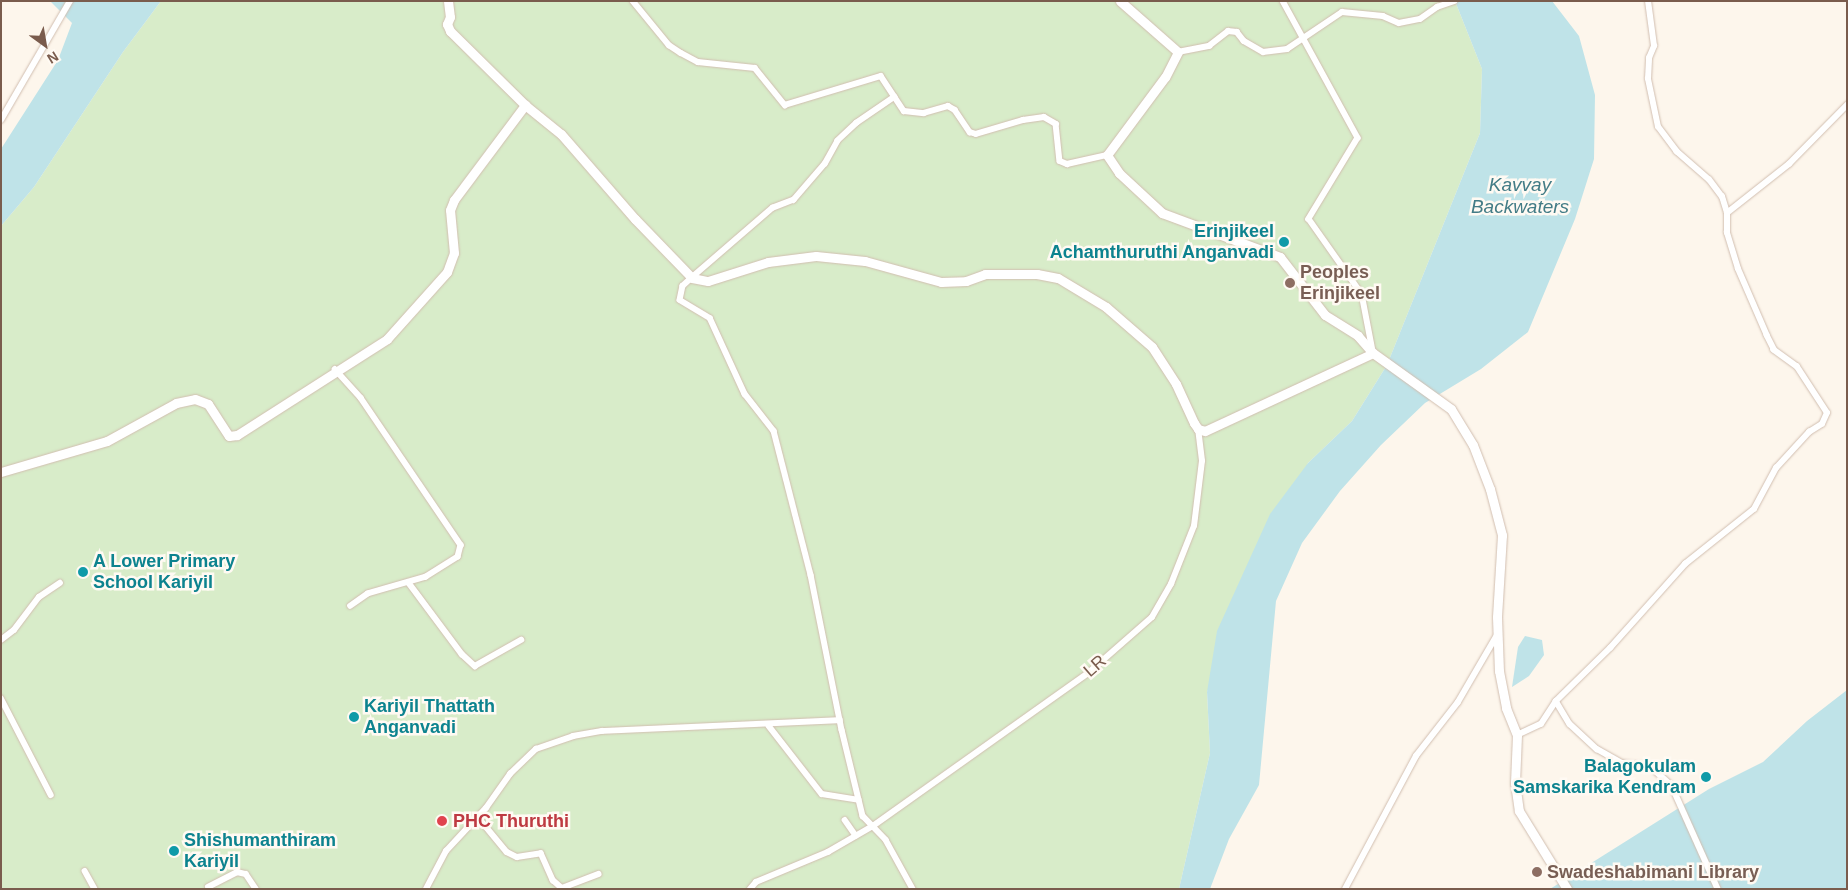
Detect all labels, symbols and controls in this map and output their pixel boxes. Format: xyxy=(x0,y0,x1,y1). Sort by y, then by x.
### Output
north arrow xyxy=(20,20,70,70)
text: N xyxy=(44,48,61,67)
water label: Kavvay Backwaters xyxy=(1471,174,1569,218)
place label: Erinjikeel Achamthuruthi Anganvadi xyxy=(1049,221,1274,264)
marker: Erinjikeel Achamthuruthi Anganvadi xyxy=(1278,236,1290,248)
place label: Peoples Erinjikeel xyxy=(1300,262,1380,304)
marker: Peoples Erinjikeel xyxy=(1284,277,1296,289)
place label: A Lower Primary School Kariyil xyxy=(93,551,236,594)
marker: A Lower Primary School Kariyil xyxy=(77,566,89,578)
street label: LR xyxy=(1079,650,1111,682)
place label: Kariyil Thattath Anganvadi xyxy=(364,696,495,739)
marker: Kariyil Thattath Anganvadi xyxy=(348,711,360,723)
place label: Balagokulam Samskarika Kendram xyxy=(1513,756,1696,799)
marker: Balagokulam Samskarika Kendram xyxy=(1700,771,1712,783)
place label: PHC Thuruthi xyxy=(453,810,569,832)
marker: PHC Thuruthi xyxy=(435,814,449,828)
place label: Shishumanthiram Kariyil xyxy=(184,830,336,872)
marker: Shishumanthiram Kariyil xyxy=(168,845,180,857)
place label: Swadeshabimani Library xyxy=(1547,861,1759,883)
marker: Swadeshabimani Library xyxy=(1531,866,1543,878)

